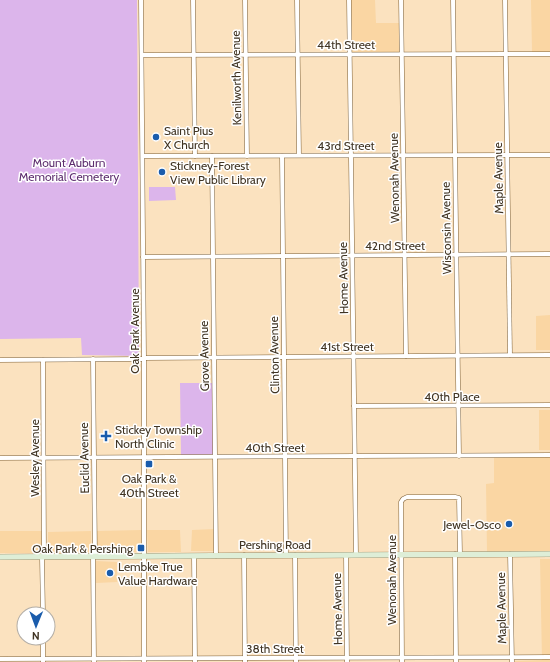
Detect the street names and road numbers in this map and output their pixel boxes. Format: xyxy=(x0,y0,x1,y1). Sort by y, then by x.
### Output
street label: Kenilworth Avenue xyxy=(228,30,244,126)
street label: 44th Street xyxy=(317,37,375,52)
street label: Wenonah Avenue xyxy=(386,133,402,223)
street label: 43rd Street xyxy=(317,138,375,153)
street label: Maple Avenue xyxy=(490,142,506,214)
street label: Wisconsin Avenue xyxy=(438,182,454,274)
street label: 42nd Street xyxy=(365,238,425,253)
street label: Home Avenue xyxy=(335,242,351,314)
street label: Oak Park Avenue xyxy=(127,288,142,374)
street label: Clinton Avenue xyxy=(266,316,282,394)
street label: Grove Avenue xyxy=(196,320,212,392)
street label: 41st Street xyxy=(320,339,374,354)
street label: 40th Place xyxy=(424,389,480,404)
street label: Wesley Avenue xyxy=(27,419,42,497)
street label: Euclid Avenue xyxy=(76,422,92,494)
street label: 40th Street xyxy=(245,440,305,455)
street label: Wenonah Avenue xyxy=(384,535,399,625)
street label: Pershing Road xyxy=(239,537,311,552)
street label: Maple Avenue xyxy=(493,572,509,644)
street label: Home Avenue xyxy=(329,573,345,645)
street label: 38th Street xyxy=(246,641,304,656)

